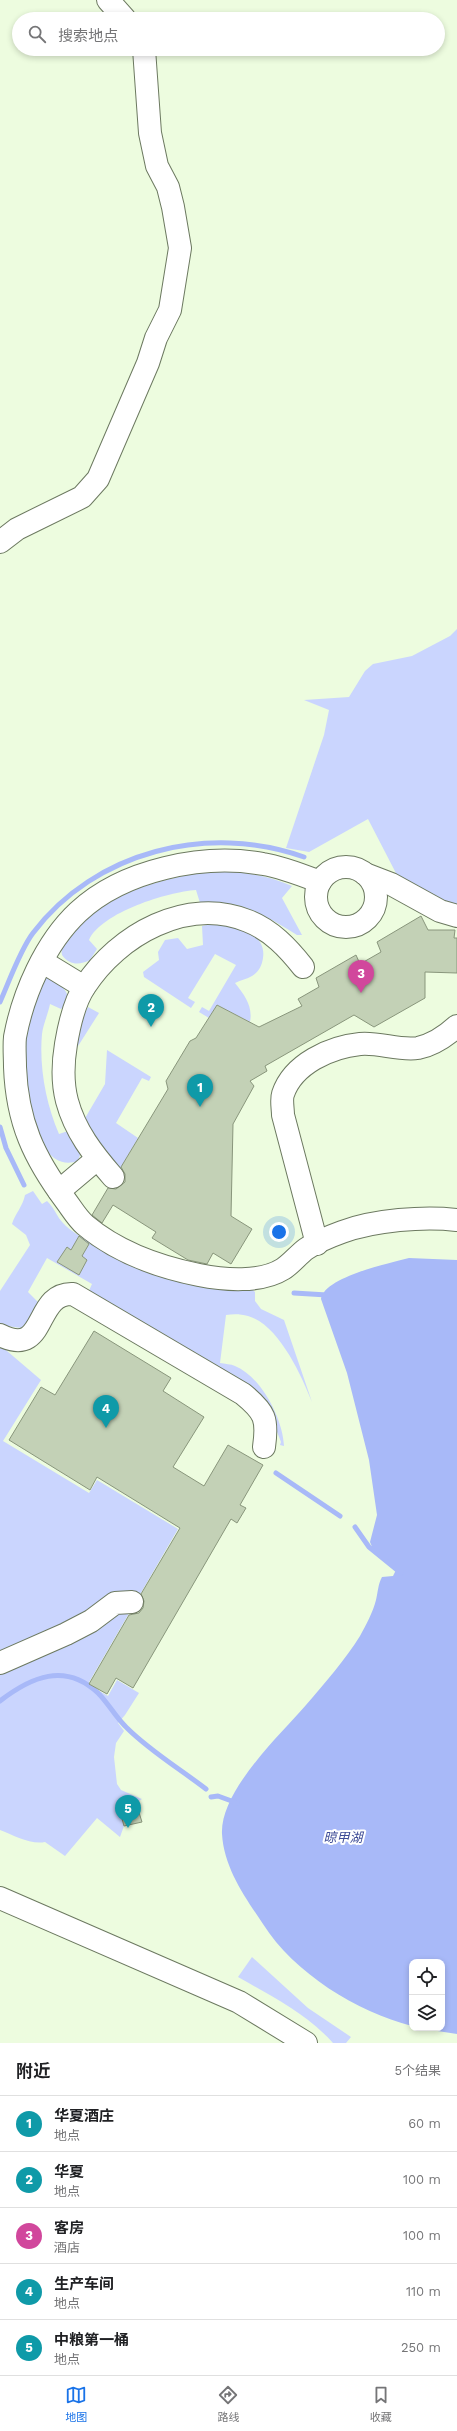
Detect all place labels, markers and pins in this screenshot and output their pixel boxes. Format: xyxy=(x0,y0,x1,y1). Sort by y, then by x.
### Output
pin: 3 xyxy=(348,960,374,993)
pin: 2 xyxy=(138,994,164,1027)
pin: 1 xyxy=(187,1074,213,1107)
pin: 4 xyxy=(93,1395,119,1428)
pin: 5 xyxy=(115,1795,141,1828)

